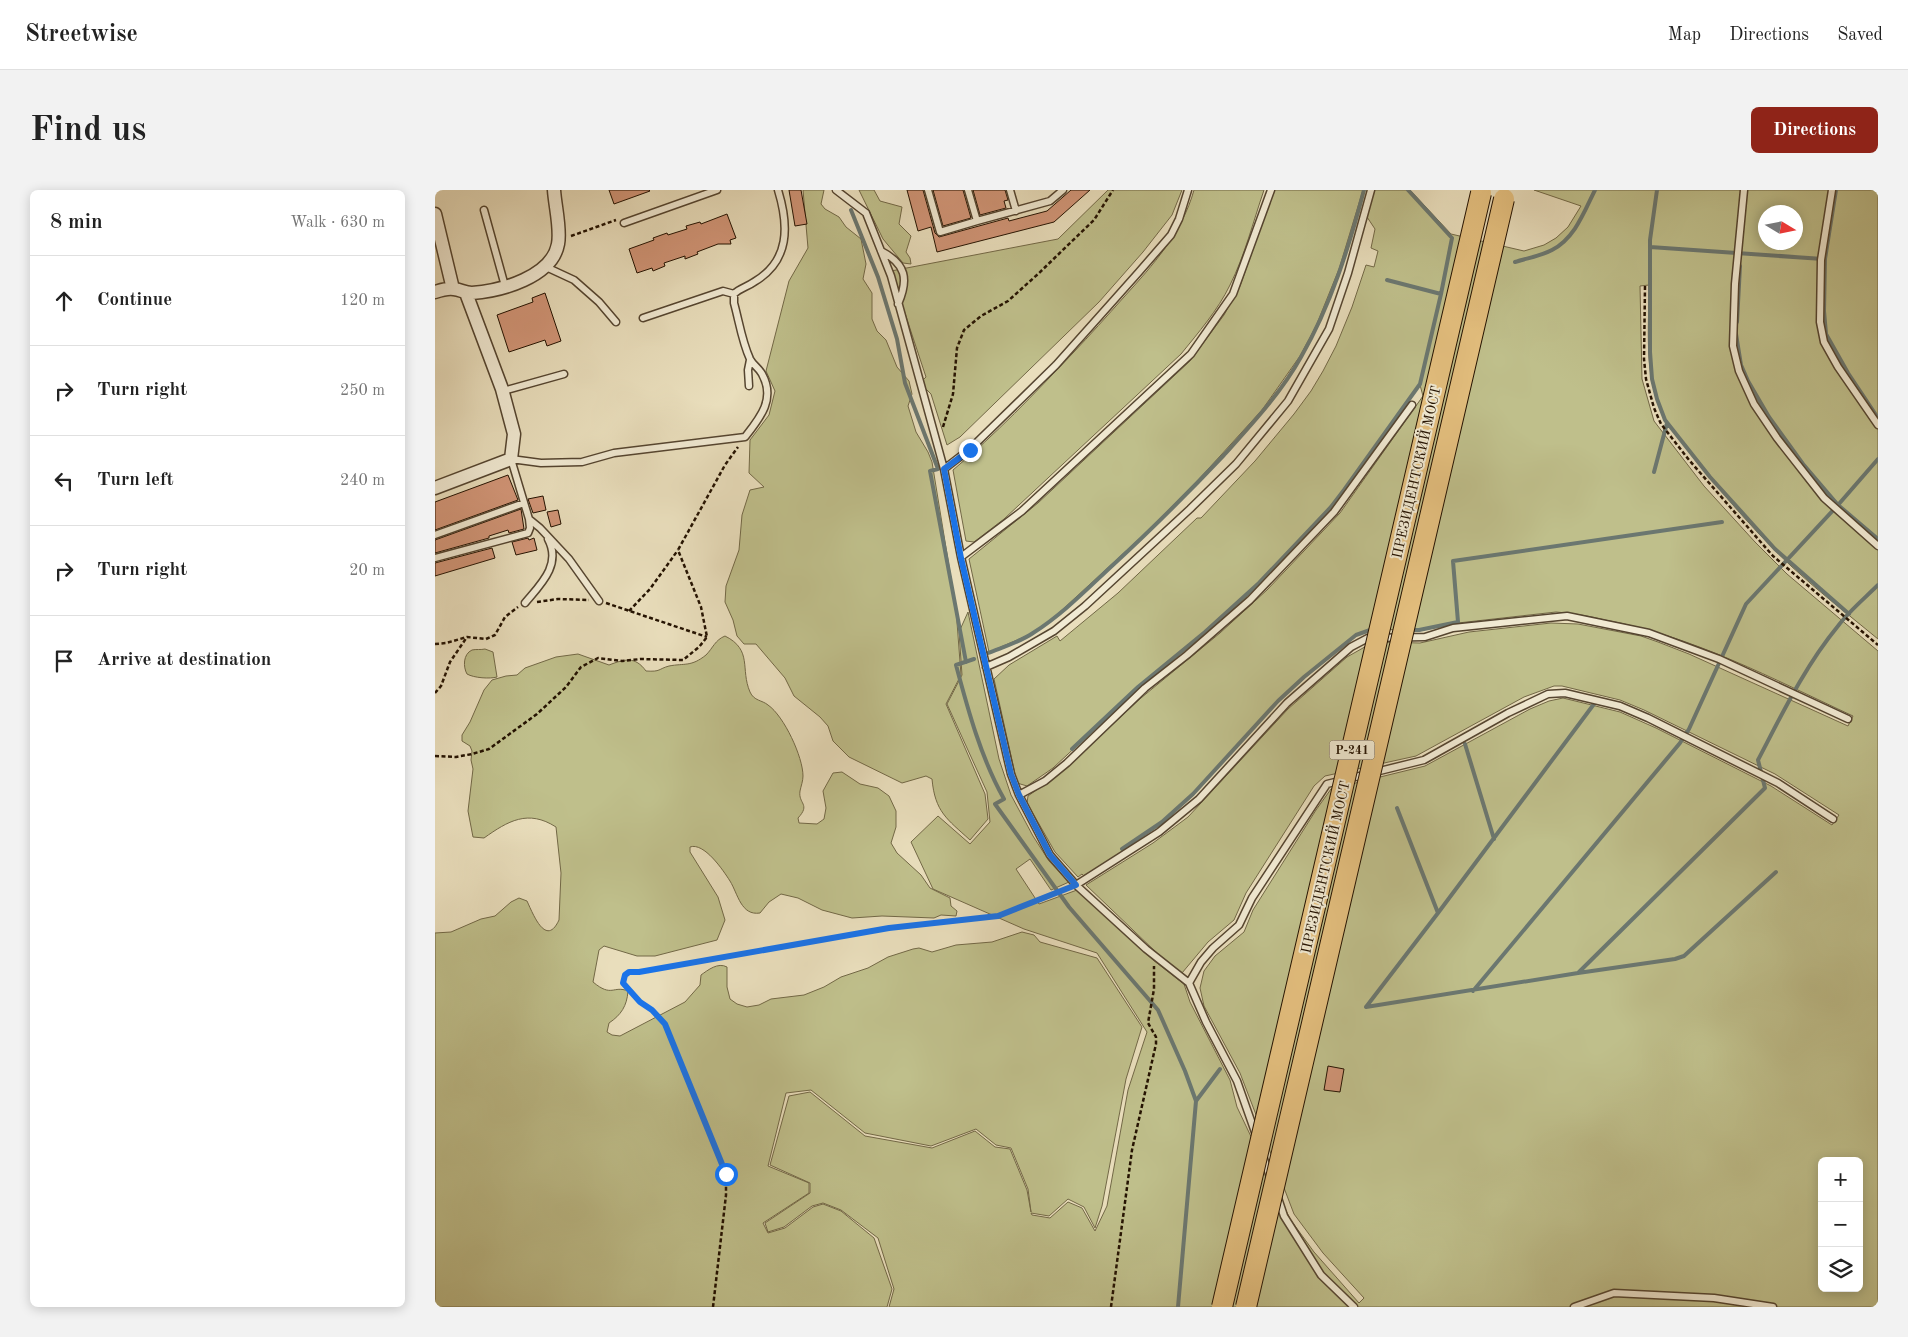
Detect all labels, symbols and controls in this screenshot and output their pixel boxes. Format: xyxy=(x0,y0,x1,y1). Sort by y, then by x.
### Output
text: Streetwise xyxy=(25,23,138,47)
text: Map xyxy=(1668,26,1701,44)
text: Directions xyxy=(1729,26,1809,44)
text: Saved xyxy=(1837,26,1883,44)
button: Directions xyxy=(1751,107,1878,153)
text: Find us xyxy=(30,113,146,148)
north arrow xyxy=(1758,205,1803,250)
text: 8 min xyxy=(50,212,103,233)
text: Walk · 630 m xyxy=(290,215,385,231)
icon: ahead xyxy=(50,287,78,315)
text: Continue xyxy=(97,291,172,310)
text: 120 m xyxy=(340,293,385,309)
icon: right xyxy=(50,377,78,405)
text: Turn right xyxy=(97,381,187,400)
text: 250 m xyxy=(340,383,385,399)
street label: ПРЕЗИДЕНТСКИЙ МОСТ xyxy=(1386,384,1444,560)
route end xyxy=(959,439,982,462)
icon: left xyxy=(50,467,78,495)
text: Turn left xyxy=(97,471,174,490)
text: 240 m xyxy=(340,473,385,489)
icon: right xyxy=(50,557,78,585)
text: Turn right xyxy=(97,561,187,580)
text: 20 m xyxy=(349,563,385,579)
icon: arrive xyxy=(50,647,78,675)
text: Arrive at destination xyxy=(97,651,271,670)
road number: Р-241 xyxy=(1329,740,1375,760)
street label: ПРЕЗИДЕНТСКИЙ МОСТ xyxy=(1295,779,1353,955)
map controls xyxy=(1818,1157,1863,1292)
button: + xyxy=(1818,1157,1863,1202)
route start xyxy=(715,1163,738,1186)
button: − xyxy=(1818,1202,1863,1247)
button: layers xyxy=(1818,1247,1863,1292)

